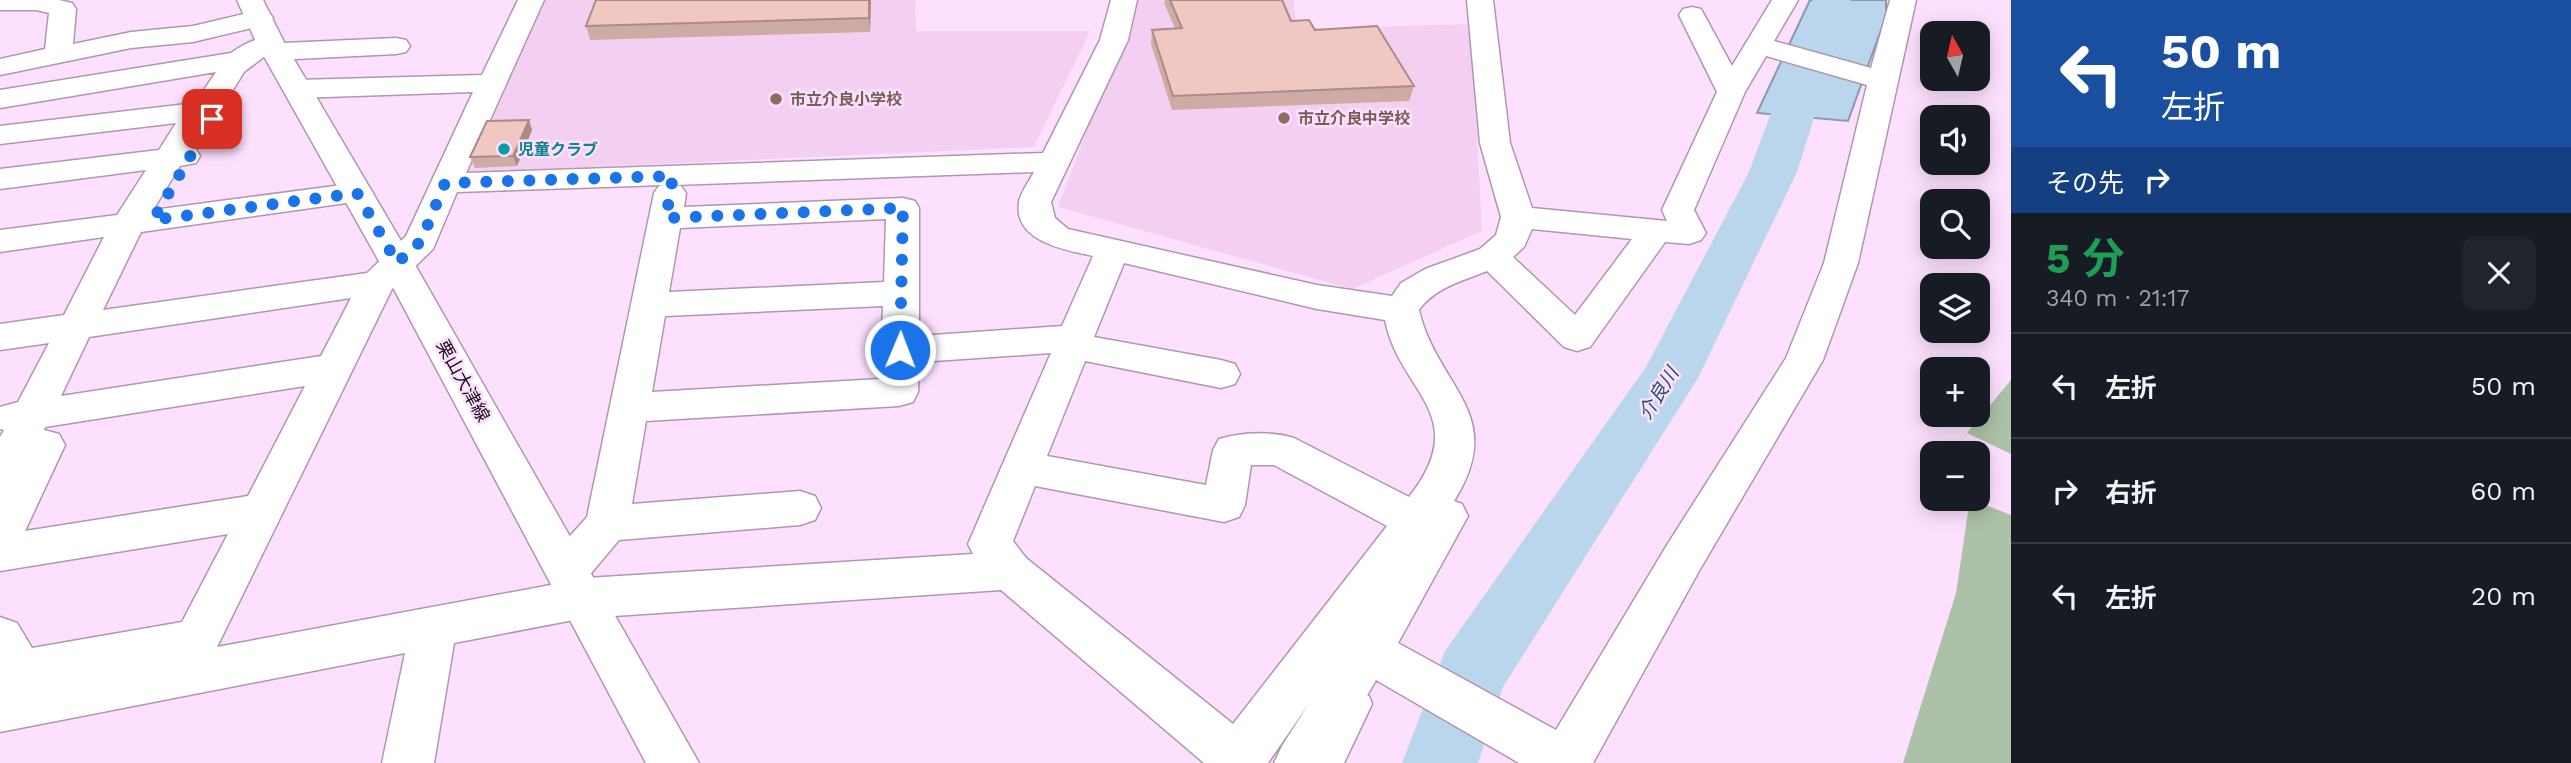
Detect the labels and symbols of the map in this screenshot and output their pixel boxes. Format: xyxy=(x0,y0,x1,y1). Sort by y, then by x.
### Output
north arrow xyxy=(1920,21,1990,91)
pin xyxy=(182,89,242,149)
place label: 市立介良小学校 xyxy=(790,90,902,109)
marker: 市立介良小学校 xyxy=(768,91,784,107)
place label: 市立介良中学校 xyxy=(1298,109,1410,128)
marker: 市立介良中学校 xyxy=(1276,110,1292,126)
place label: 児童クラブ xyxy=(518,140,598,159)
marker: 児童クラブ xyxy=(496,141,512,157)
position arrow xyxy=(863,313,937,387)
street label: 栗山大津線 xyxy=(432,336,494,425)
water label: 介良川 xyxy=(1634,361,1684,424)

